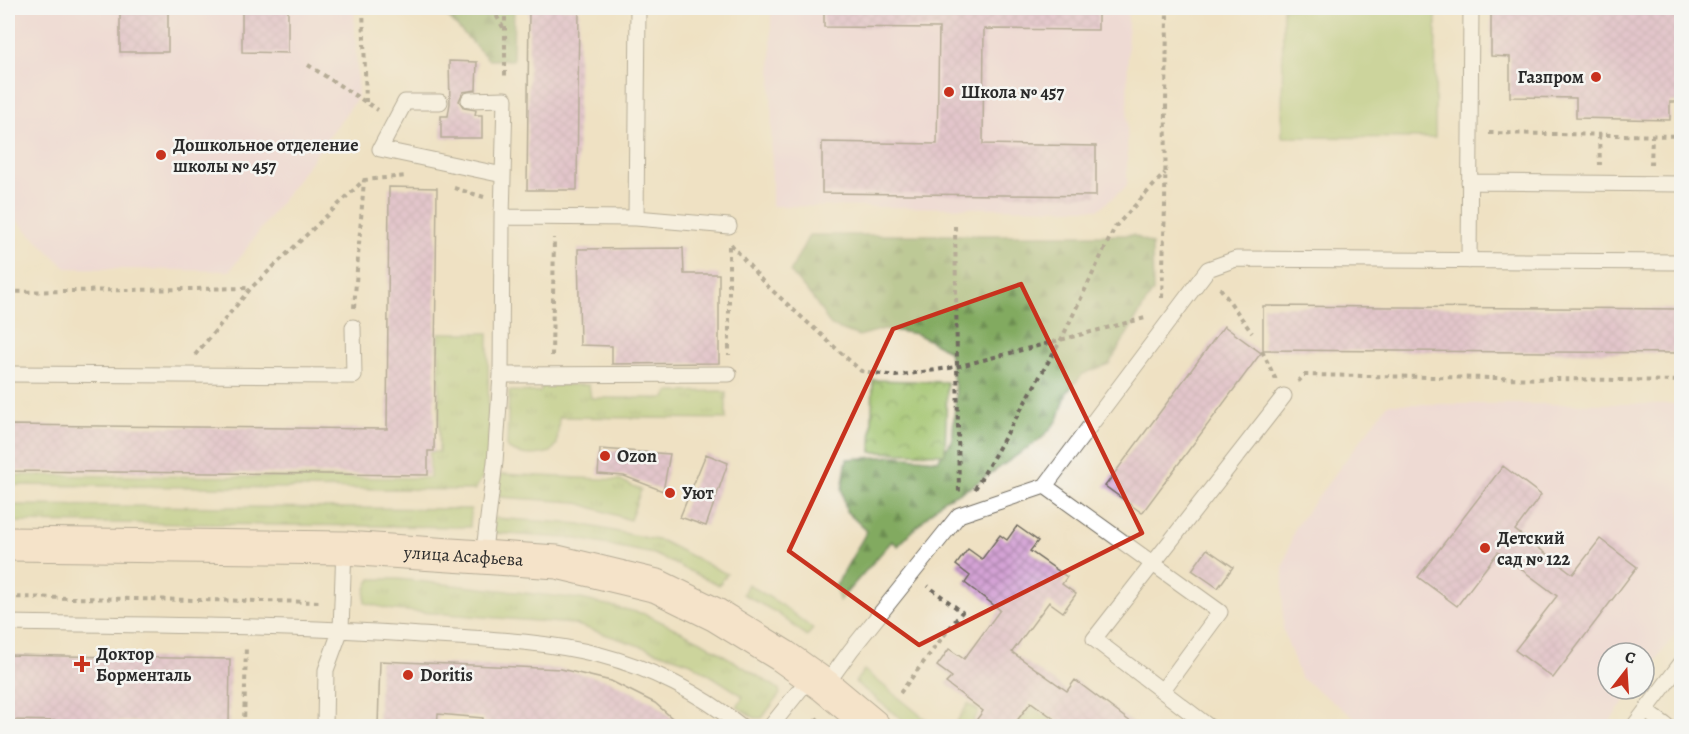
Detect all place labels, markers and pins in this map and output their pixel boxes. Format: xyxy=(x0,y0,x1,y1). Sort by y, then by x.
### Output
place label: Газпром xyxy=(1518,65,1584,89)
marker: Газпром xyxy=(1589,70,1603,84)
place label: Школа № 457 xyxy=(961,80,1065,104)
marker: Школа № 457 xyxy=(942,85,956,99)
place label: Дошкольное отделение школы № 457 xyxy=(173,133,359,178)
marker: Дошкольное отделение школы № 457 xyxy=(154,148,168,162)
place label: Ozon xyxy=(617,444,657,468)
marker: Ozon xyxy=(598,449,612,463)
place label: Уют xyxy=(682,481,714,505)
marker: Уют xyxy=(663,486,677,500)
place label: Детский сад № 122 xyxy=(1497,526,1570,571)
marker: Детский сад № 122 xyxy=(1478,541,1492,555)
place label: Доктор Борменталь xyxy=(96,642,192,687)
marker: Доктор Борменталь xyxy=(73,655,91,673)
place label: Doritis xyxy=(420,663,473,687)
marker: Doritis xyxy=(401,668,415,682)

